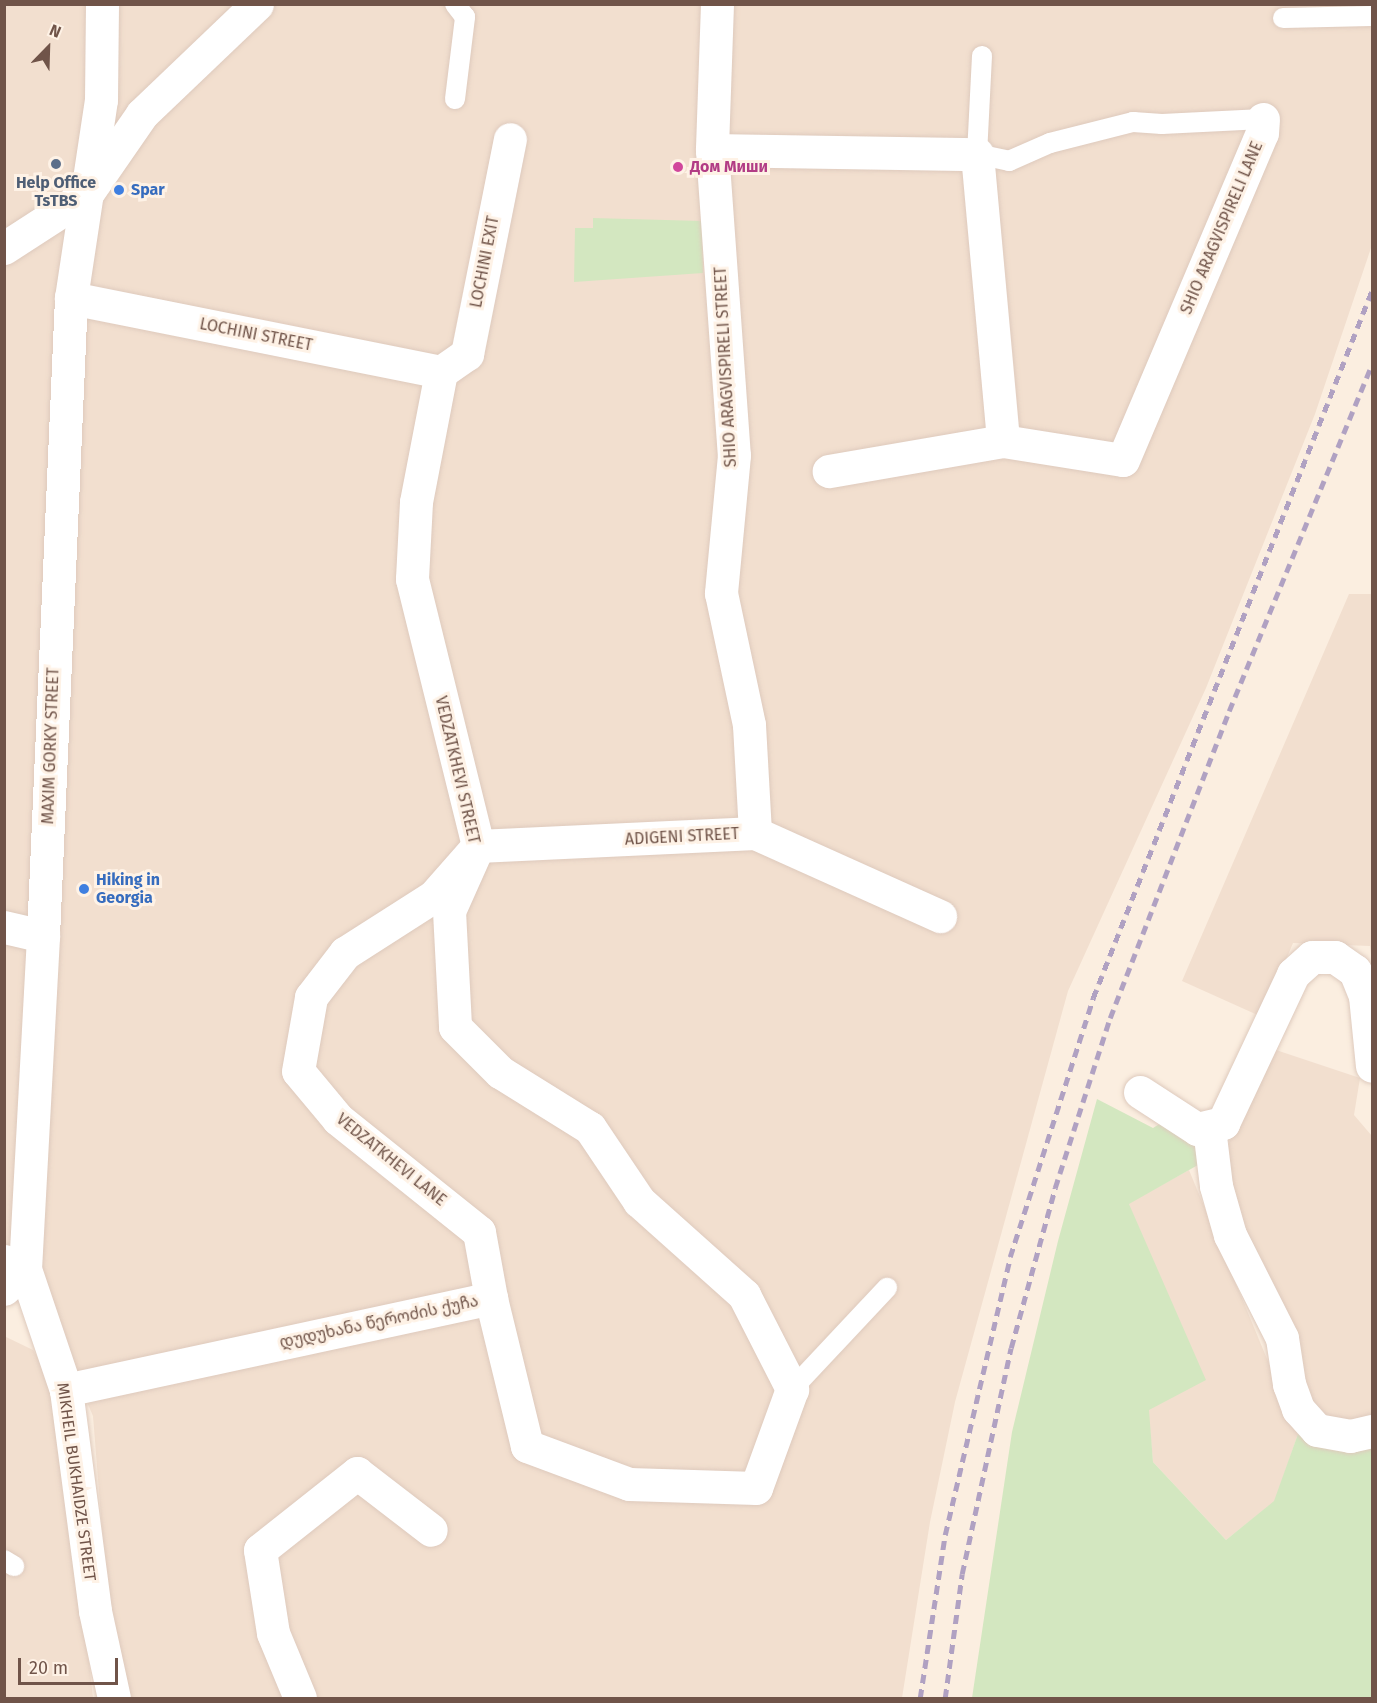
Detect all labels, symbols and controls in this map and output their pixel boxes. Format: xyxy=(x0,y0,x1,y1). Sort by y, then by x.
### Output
north arrow xyxy=(18,18,78,78)
text: N xyxy=(47,20,64,42)
street label: SHIO ARAGVISPIRELI LANE xyxy=(1177,139,1267,317)
marker: Help Office TsTBS xyxy=(49,157,63,171)
place label: Дом Миши xyxy=(690,157,768,177)
marker: Дом Миши xyxy=(671,160,685,174)
place label: Help Office TsTBS xyxy=(16,173,96,211)
place label: Spar xyxy=(131,180,165,200)
marker: Spar xyxy=(112,183,126,197)
street label: LOCHINI EXIT xyxy=(467,215,503,309)
street label: SHIO ARAGVISPIRELI STREET xyxy=(711,266,741,468)
street label: LOCHINI STREET xyxy=(198,315,314,355)
street label: MAXIM GORKY STREET xyxy=(39,667,63,825)
street label: VEDZATKHEVI STREET xyxy=(431,694,483,846)
street label: ADIGENI STREET xyxy=(624,824,740,850)
place label: Hiking in Georgia xyxy=(96,870,160,908)
marker: Hiking in Georgia xyxy=(77,882,91,896)
street label: VEDZATKHEVI LANE xyxy=(332,1110,450,1210)
street label: დუდუხანა წეროძის ქუჩა xyxy=(278,1292,480,1352)
street label: MIKHEIL BUKHAIDZE STREET xyxy=(53,1382,99,1582)
scale bar xyxy=(21,1646,122,1684)
text: 20 m xyxy=(29,1657,68,1679)

